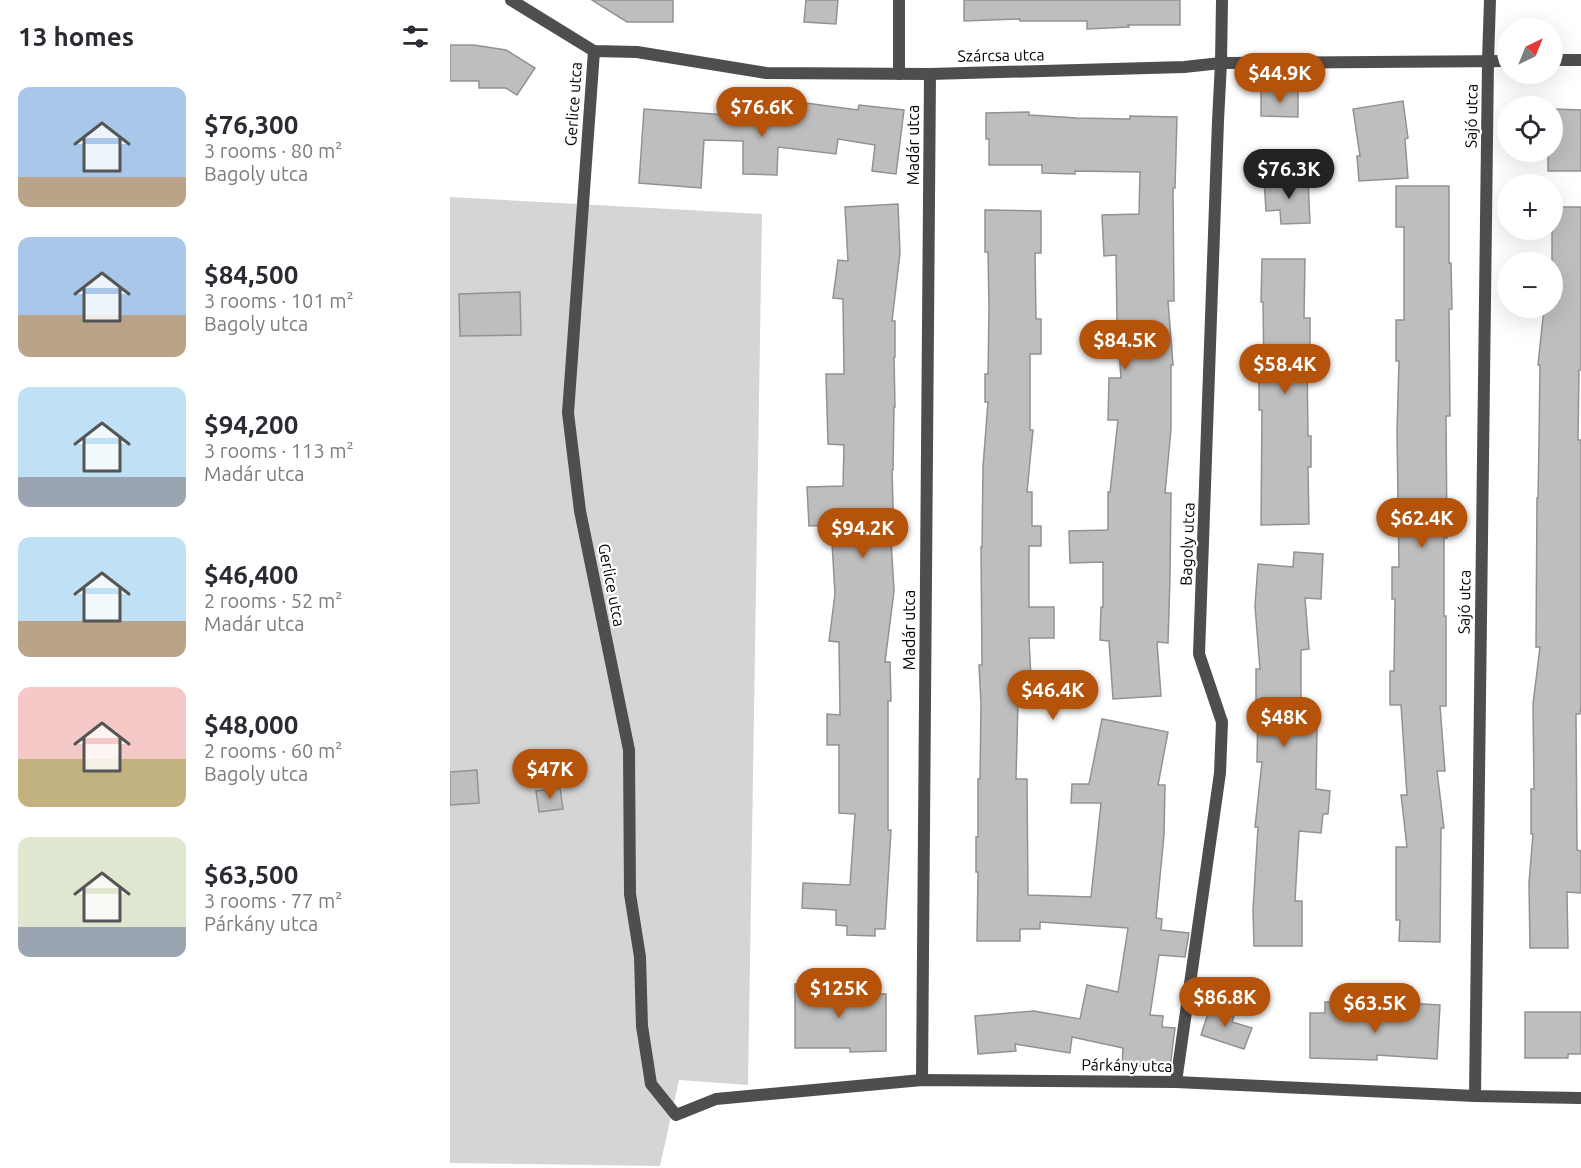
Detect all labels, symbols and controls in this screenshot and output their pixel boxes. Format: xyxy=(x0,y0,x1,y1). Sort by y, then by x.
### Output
north arrow xyxy=(1497,18,1563,84)
map controls xyxy=(1497,18,1563,318)
icon: filters xyxy=(399,20,432,53)
text: 13 homes xyxy=(18,22,134,51)
street label: Szárcsa utca xyxy=(957,45,1045,65)
pin: $44.9K xyxy=(1231,53,1329,104)
street label: Gerlice utca xyxy=(561,61,585,147)
text: $44.9K xyxy=(1248,61,1312,84)
street label: Sajó utca xyxy=(1461,84,1481,148)
pin: $76.6K xyxy=(713,87,811,138)
text: $76.6K xyxy=(730,95,794,118)
button: locate xyxy=(1497,96,1563,162)
street label: Madár utca xyxy=(904,105,922,185)
text: $76,300 xyxy=(204,110,298,139)
icon: home xyxy=(66,111,138,183)
text: 3 rooms · 80 m² xyxy=(204,139,342,162)
pin: $76.3K xyxy=(1240,149,1338,200)
text: $76.3K xyxy=(1257,157,1321,180)
text: Bagoly utca xyxy=(204,162,308,185)
button: + xyxy=(1497,174,1563,240)
button: − xyxy=(1497,252,1563,318)
text: $84,500 xyxy=(204,260,298,289)
icon: home xyxy=(66,261,138,333)
text: 3 rooms · 101 m² xyxy=(204,289,354,312)
text: Bagoly utca xyxy=(204,312,308,335)
pin: $84.5K xyxy=(1076,320,1174,371)
text: $84.5K xyxy=(1093,328,1157,351)
pin: $58.4K xyxy=(1236,344,1334,395)
text: $58.4K xyxy=(1253,352,1317,375)
text: $94,200 xyxy=(204,410,298,439)
icon: home xyxy=(66,411,138,483)
text: 3 rooms · 113 m² xyxy=(204,439,354,462)
text: Madár utca xyxy=(204,462,305,485)
pin: $62.4K xyxy=(1373,498,1471,549)
street label: Bagoly utca xyxy=(1177,502,1197,586)
text: $62.4K xyxy=(1390,506,1454,529)
pin: $94.2K xyxy=(814,508,912,559)
text: $94.2K xyxy=(831,516,895,539)
street label: Gerlice utca xyxy=(595,542,629,628)
text: $46,400 xyxy=(204,560,298,589)
icon: home xyxy=(66,561,138,633)
street label: Sajó utca xyxy=(1454,570,1474,634)
text: 2 rooms · 52 m² xyxy=(204,589,342,612)
street label: Madár utca xyxy=(900,590,918,670)
text: Madár utca xyxy=(204,612,305,635)
pin: $46.4K xyxy=(1004,670,1102,721)
text: $46.4K xyxy=(1021,678,1085,701)
pin: $48K xyxy=(1248,697,1320,748)
text: $48K xyxy=(1260,705,1308,728)
text: $48,000 xyxy=(204,710,298,739)
icon: home xyxy=(66,711,138,783)
text: 2 rooms · 60 m² xyxy=(204,739,342,762)
pin: $47K xyxy=(514,749,586,800)
text: $47K xyxy=(526,757,574,780)
text: Bagoly utca xyxy=(204,762,308,785)
text: $63,500 xyxy=(204,860,298,889)
icon: home xyxy=(66,861,138,933)
text: 3 rooms · 77 m² xyxy=(204,889,342,912)
text: Párkány utca xyxy=(204,912,318,935)
pin: $125K xyxy=(797,968,881,1019)
text: $125K xyxy=(810,976,868,999)
pin: $86.8K xyxy=(1176,977,1274,1028)
pin: $63.5K xyxy=(1326,983,1424,1034)
text: $86.8K xyxy=(1193,985,1257,1008)
text: $63.5K xyxy=(1343,991,1407,1014)
street label: Párkány utca xyxy=(1081,1055,1173,1075)

